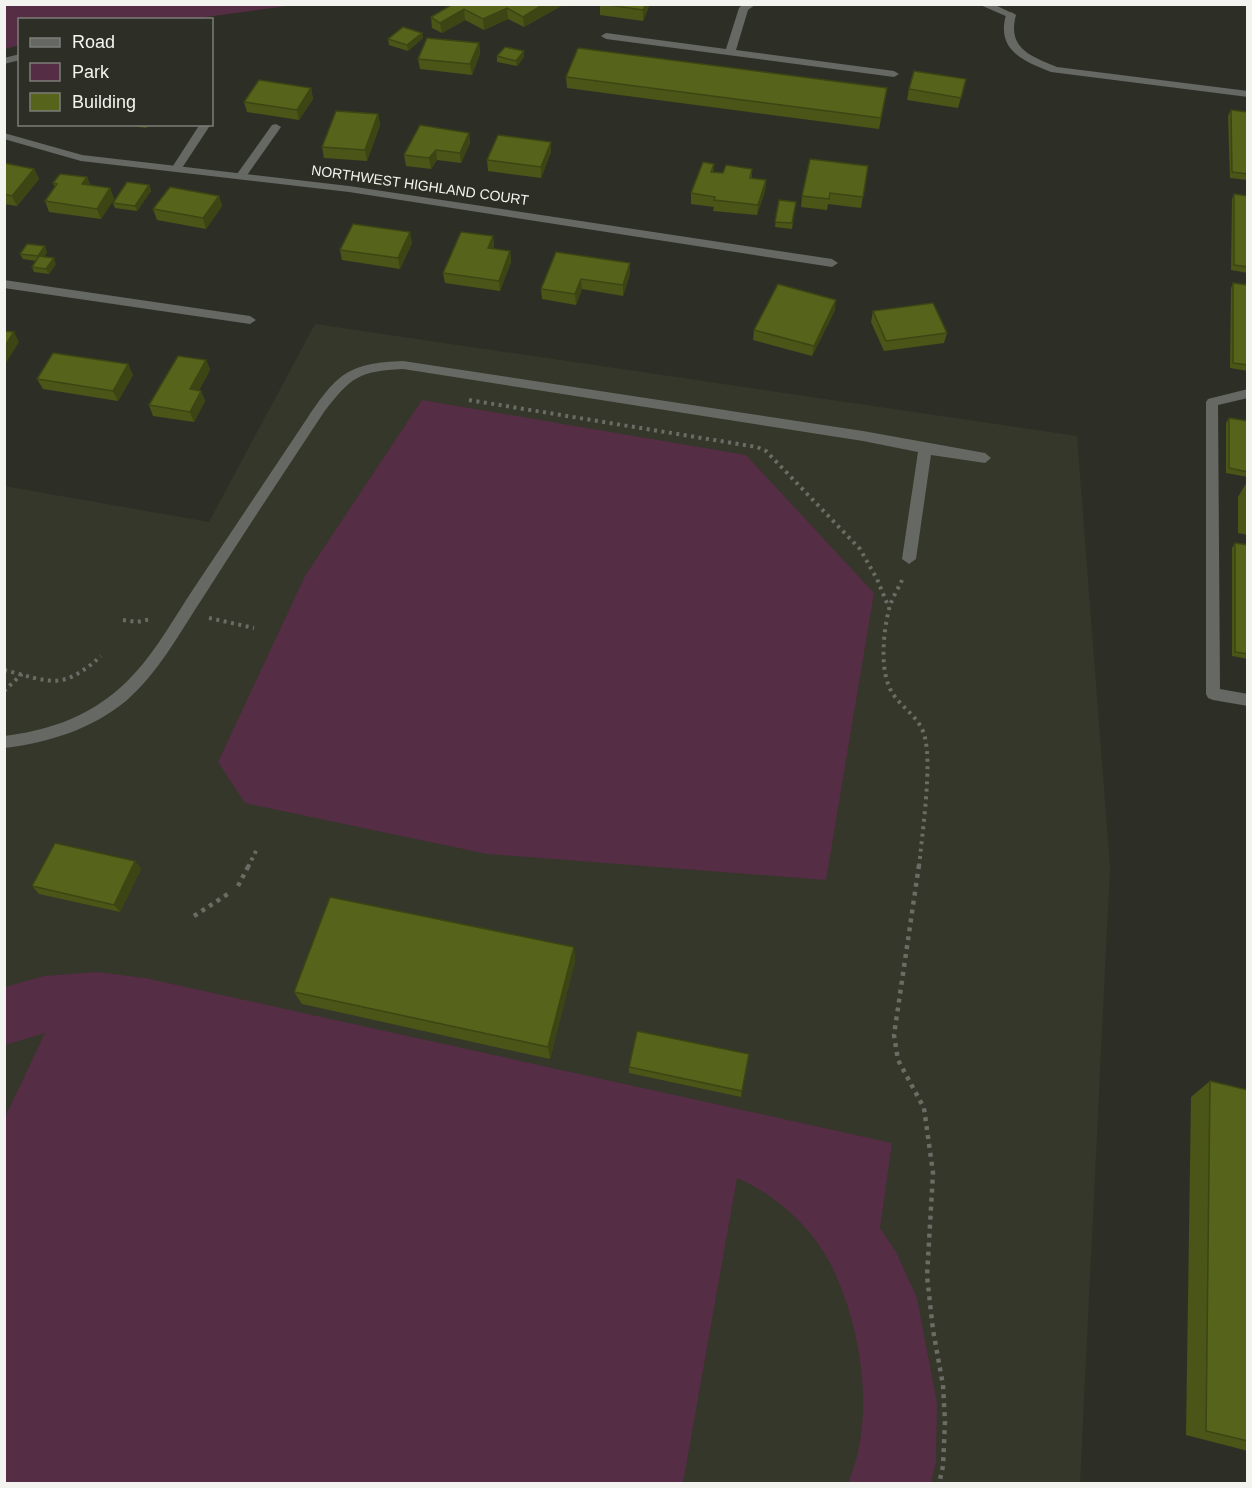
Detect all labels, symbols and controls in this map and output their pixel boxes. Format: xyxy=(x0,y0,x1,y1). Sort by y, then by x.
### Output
legend xyxy=(18,18,213,126)
text: Road xyxy=(72,32,115,52)
text: Park xyxy=(72,62,110,82)
text: Building xyxy=(72,92,136,112)
street label: NORTHWEST HIGHLAND COURT xyxy=(310,162,530,208)

